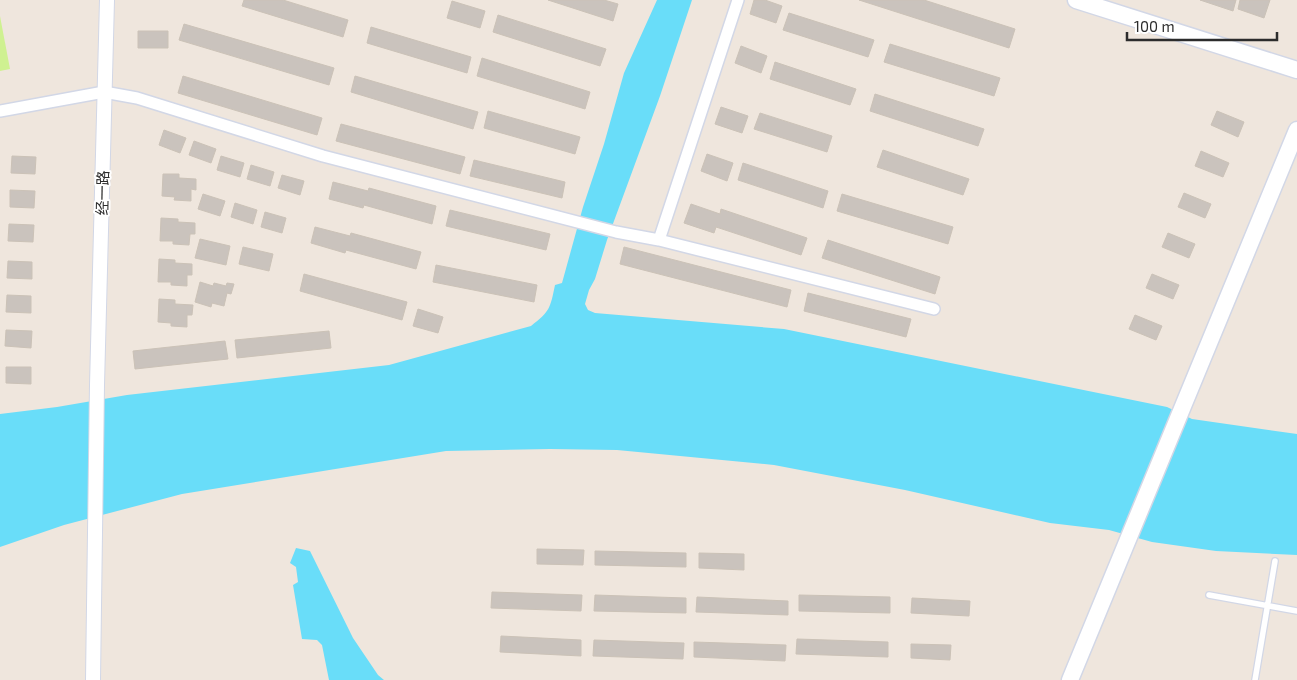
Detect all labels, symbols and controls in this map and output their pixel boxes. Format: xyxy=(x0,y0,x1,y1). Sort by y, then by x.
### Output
scale bar xyxy=(1127,10,1277,42)
text: 100 m xyxy=(1134,17,1175,35)
street label: 经一路 xyxy=(93,170,111,216)

